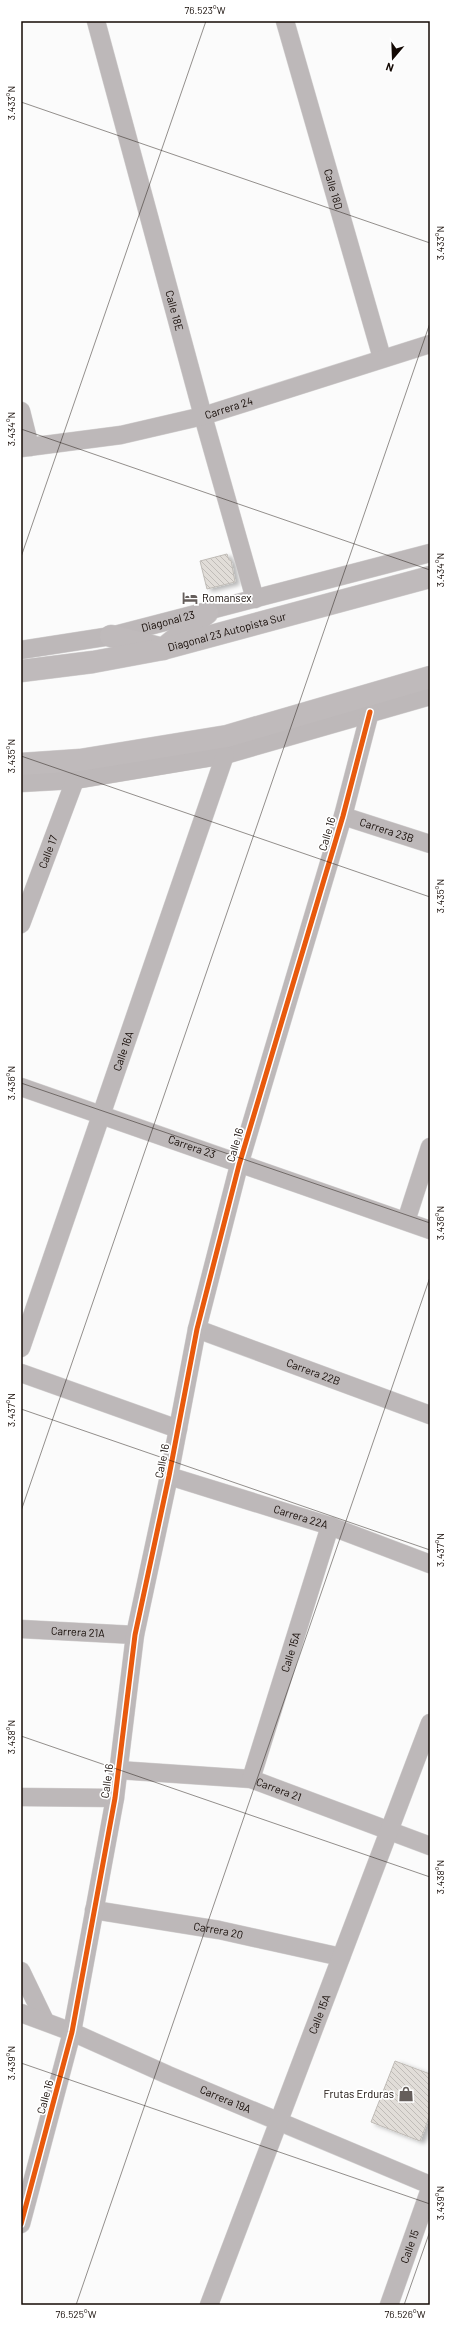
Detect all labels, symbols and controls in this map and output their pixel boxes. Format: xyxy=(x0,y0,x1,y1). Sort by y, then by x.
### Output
text: 76.523°W xyxy=(185,4,226,16)
north arrow xyxy=(373,38,413,78)
text: N xyxy=(384,61,395,75)
text: 3.433°N xyxy=(5,86,17,120)
street label: Calle 18D xyxy=(322,167,346,211)
text: 3.433°N xyxy=(434,226,446,260)
street label: Calle 18E xyxy=(163,289,187,333)
street label: Carrera 24 xyxy=(203,394,254,421)
text: 3.434°N xyxy=(5,412,17,446)
text: 3.434°N xyxy=(434,553,446,587)
hotel icon: Romansex xyxy=(181,589,199,607)
place label: Romansex xyxy=(202,591,252,604)
street label: Diagonal 23 xyxy=(140,607,196,634)
street label: Diagonal 23 Autopista Sur xyxy=(166,609,287,653)
text: 3.435°N xyxy=(5,739,17,773)
street label: Calle 16 xyxy=(315,815,338,852)
street label: Carrera 23B xyxy=(358,815,416,844)
street label: Calle 17 xyxy=(35,833,60,870)
text: 3.435°N xyxy=(434,879,446,913)
street label: Calle 16A xyxy=(110,1029,136,1073)
text: 3.436°N xyxy=(5,1066,17,1100)
street label: Calle 16 xyxy=(223,1126,246,1163)
street label: Carrera 23 xyxy=(167,1132,217,1161)
text: 3.436°N xyxy=(434,1206,446,1240)
street label: Carrera 22B xyxy=(285,1356,342,1387)
text: 3.437°N xyxy=(5,1393,17,1427)
street label: Calle 16 xyxy=(152,1442,171,1479)
street label: Carrera 22A xyxy=(272,1502,330,1531)
text: 3.437°N xyxy=(434,1533,446,1567)
street label: Carrera 21A xyxy=(51,1624,106,1639)
street label: Calle 15A xyxy=(278,1630,303,1674)
text: 3.438°N xyxy=(5,1720,17,1754)
street label: Calle 16 xyxy=(98,1762,115,1799)
street label: Carrera 21 xyxy=(254,1775,304,1803)
text: 3.438°N xyxy=(434,1860,446,1894)
street label: Carrera 20 xyxy=(193,1919,244,1941)
street label: Calle 15A xyxy=(305,1992,333,2036)
text: 3.439°N xyxy=(5,2046,17,2080)
street label: Calle 16 xyxy=(34,2078,55,2115)
street label: Carrera 19A xyxy=(198,2082,253,2115)
shop icon: Frutas Erduras xyxy=(397,2085,415,2103)
place label: Frutas Erduras xyxy=(323,2087,394,2100)
text: 3.439°N xyxy=(434,2186,446,2220)
street label: Calle 15 xyxy=(397,2227,421,2265)
text: 76.525°W xyxy=(56,2308,97,2320)
text: 76.526°W xyxy=(385,2308,426,2320)

